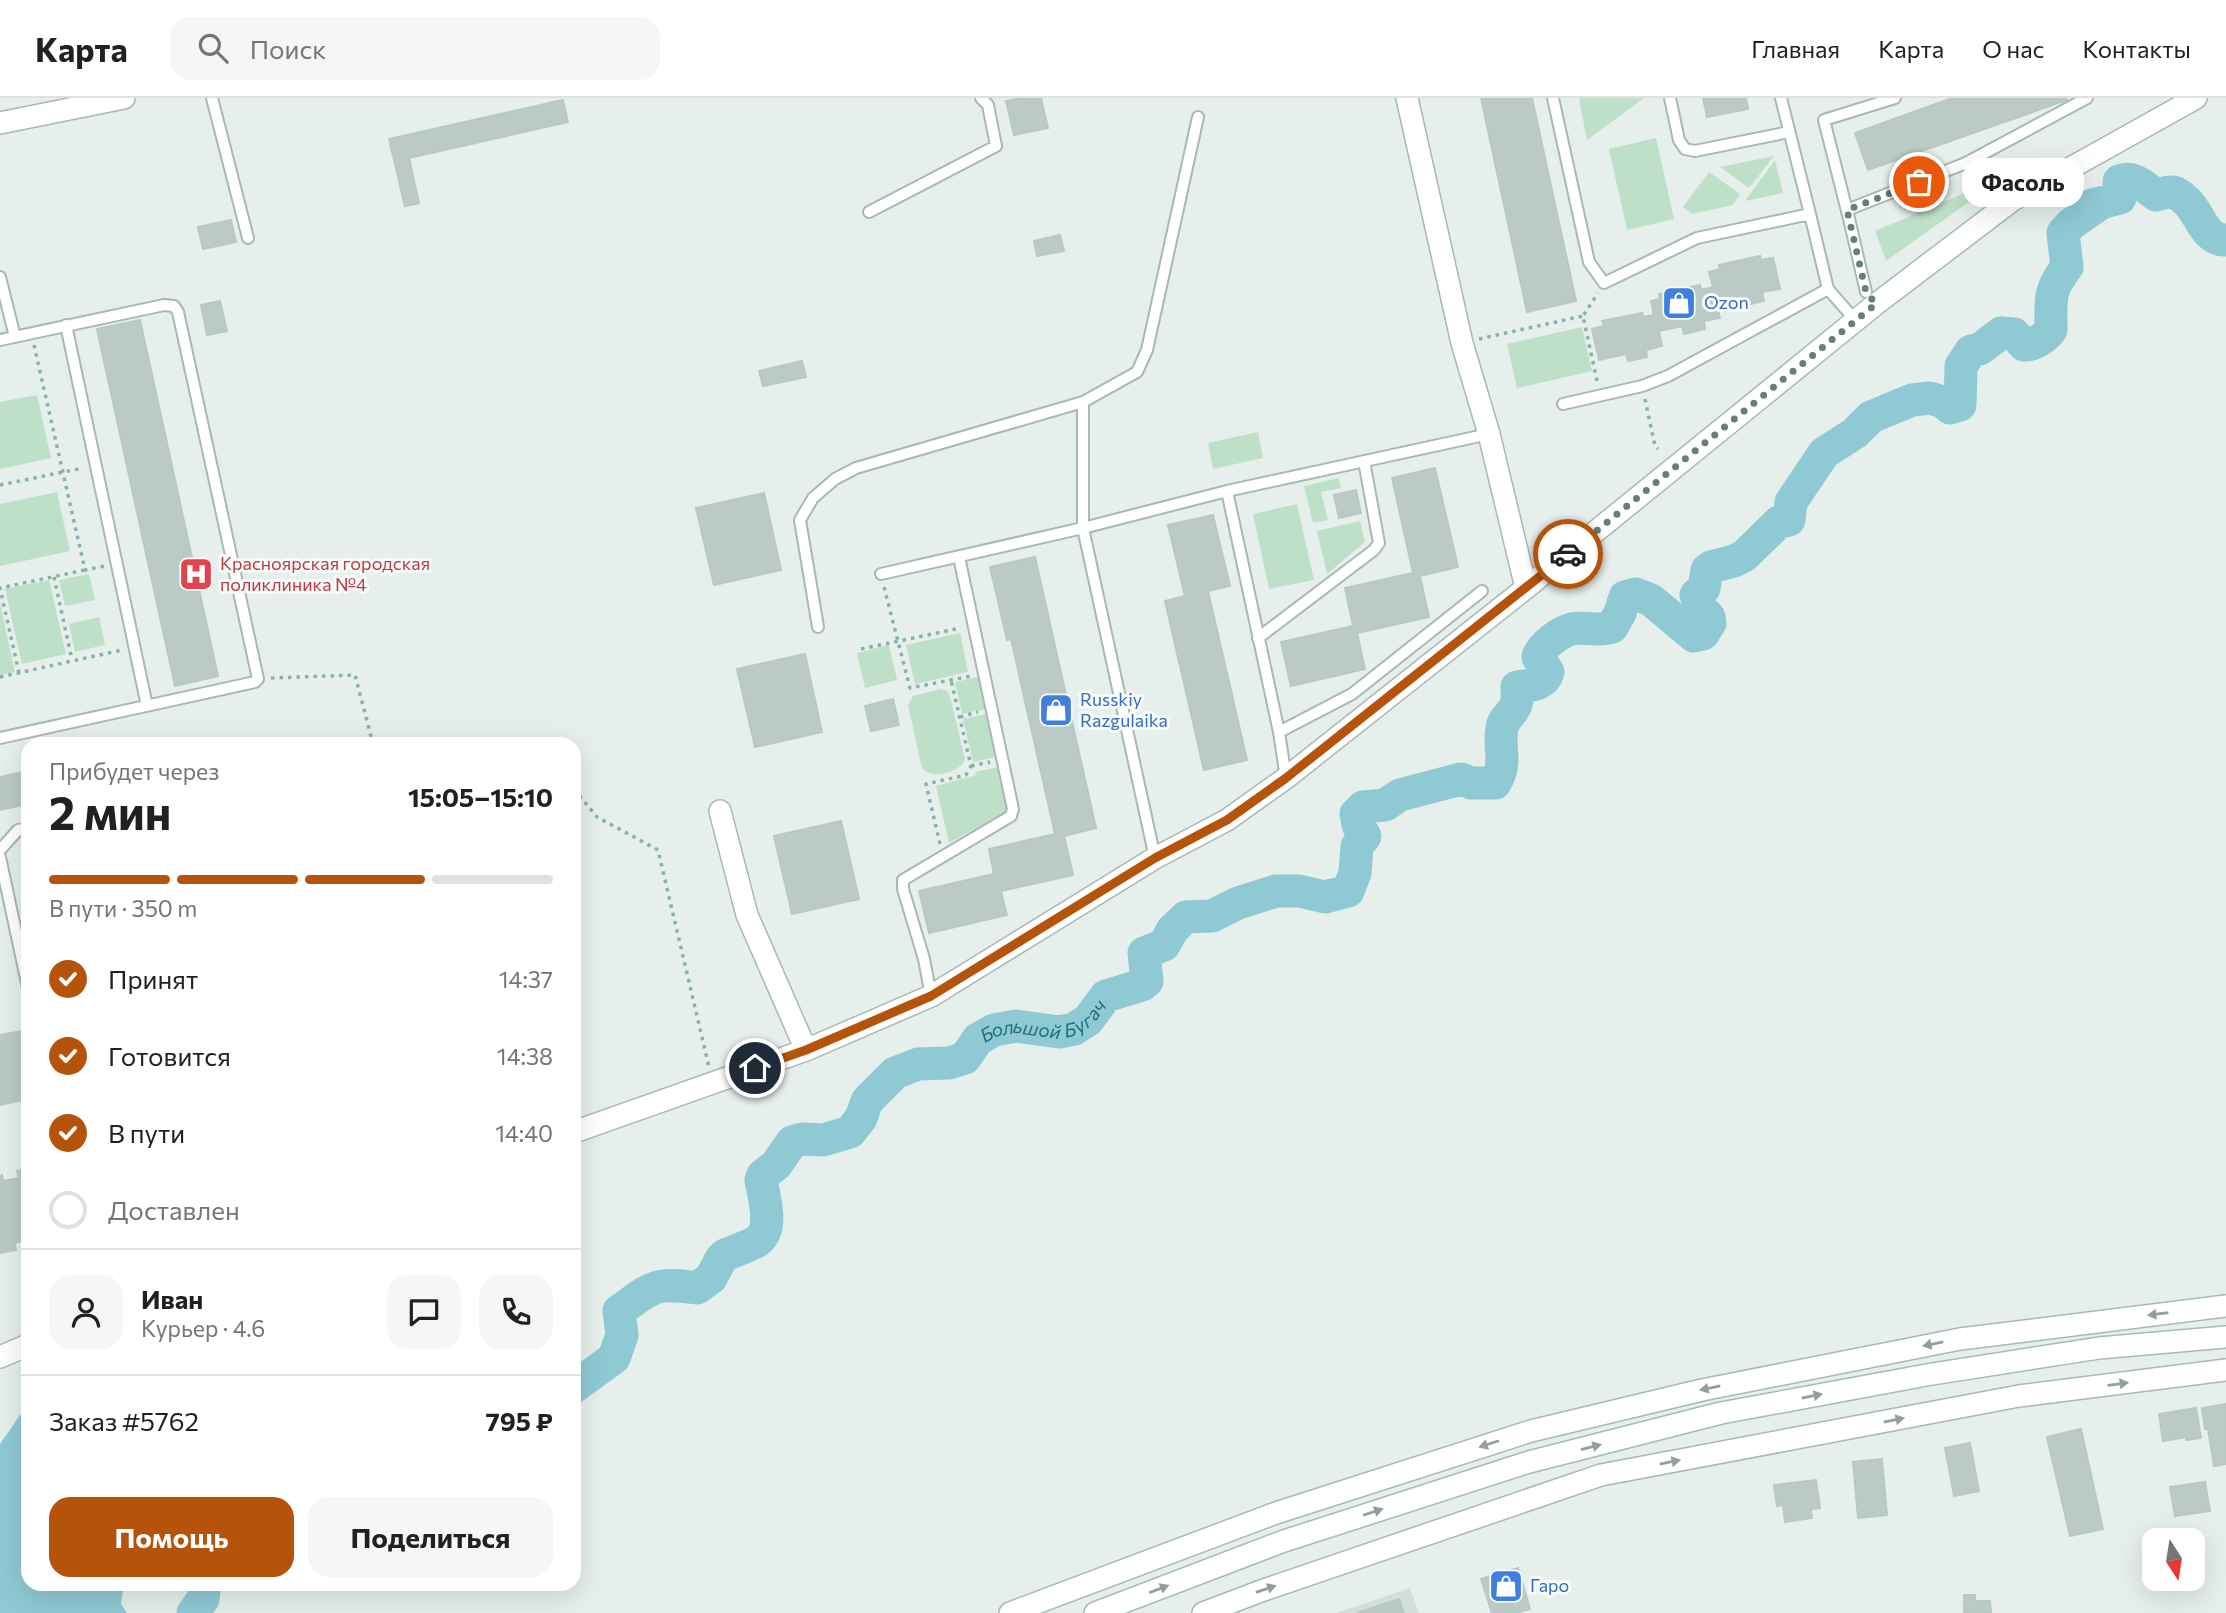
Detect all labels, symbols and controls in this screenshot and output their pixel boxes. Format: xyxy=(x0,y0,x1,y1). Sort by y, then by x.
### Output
search box xyxy=(170,17,660,80)
text: Карта xyxy=(35,28,128,69)
icon: search xyxy=(194,29,232,67)
text: Поиск xyxy=(250,33,326,64)
text: Главная xyxy=(1751,34,1840,63)
text: Карта xyxy=(1878,34,1944,63)
text: О нас xyxy=(1982,34,2044,63)
text: Контакты xyxy=(2082,34,2191,63)
pin xyxy=(1889,152,1949,212)
callout: Фасоль xyxy=(1961,158,2084,206)
icon: bag xyxy=(1900,163,1938,201)
text: Фасоль xyxy=(1981,168,2065,196)
shop icon: Ozon xyxy=(1660,284,1698,322)
place label: Ozon xyxy=(1704,291,1749,313)
courier xyxy=(1533,519,1603,589)
icon: car xyxy=(1549,535,1587,573)
place label: Красноярская городская поликлиника №4 xyxy=(220,552,430,595)
hospital icon: Красноярская городская поликлиника №4 xyxy=(177,555,215,593)
place label: Russkiy Razgulaika xyxy=(1080,688,1168,731)
shop icon: Russkiy Razgulaika xyxy=(1037,691,1075,729)
text: Прибудет через xyxy=(49,757,219,785)
text: 15:05–15:10 xyxy=(408,781,553,812)
text: 2 мин xyxy=(49,783,171,839)
text: В пути · 350 m xyxy=(49,894,197,922)
icon: check xyxy=(49,960,87,998)
text: Принят xyxy=(108,963,198,994)
text: 14:37 xyxy=(499,965,553,993)
water label: Большой Бугач xyxy=(975,994,1111,1047)
icon: check xyxy=(49,1037,87,1075)
pin xyxy=(725,1038,785,1098)
text: Готовится xyxy=(108,1040,231,1071)
text: 14:38 xyxy=(497,1042,553,1070)
icon: home xyxy=(736,1049,774,1087)
icon: check xyxy=(49,1114,87,1152)
text: В пути xyxy=(108,1117,185,1148)
text: 14:40 xyxy=(495,1119,553,1147)
text: Доставлен xyxy=(108,1194,240,1225)
button: person xyxy=(49,1275,123,1349)
button: chat xyxy=(387,1275,461,1349)
button: phone xyxy=(479,1275,553,1349)
text: Иван xyxy=(141,1283,203,1314)
one-way arrow xyxy=(2147,1309,2169,1320)
text: Курьер · 4.6 xyxy=(141,1314,265,1342)
one-way arrow xyxy=(1922,1339,1944,1350)
one-way arrow xyxy=(2107,1378,2129,1389)
one-way arrow xyxy=(1699,1383,1721,1394)
one-way arrow xyxy=(1801,1390,1823,1401)
text: Заказ #5762 xyxy=(49,1405,199,1436)
text: 795 ₽ xyxy=(486,1405,553,1436)
one-way arrow xyxy=(1883,1414,1905,1425)
one-way arrow xyxy=(1479,1439,1500,1450)
one-way arrow xyxy=(1580,1441,1602,1452)
one-way arrow xyxy=(1659,1457,1681,1468)
button: Помощь xyxy=(49,1497,294,1577)
button: Поделиться xyxy=(308,1497,553,1577)
one-way arrow xyxy=(1362,1507,1383,1517)
north arrow xyxy=(2142,1528,2205,1591)
map controls xyxy=(2142,1528,2205,1591)
shop icon: Гаро xyxy=(1487,1567,1525,1605)
place label: Гаро xyxy=(1530,1574,1569,1596)
one-way arrow xyxy=(1148,1583,1169,1594)
one-way arrow xyxy=(1256,1583,1277,1594)

